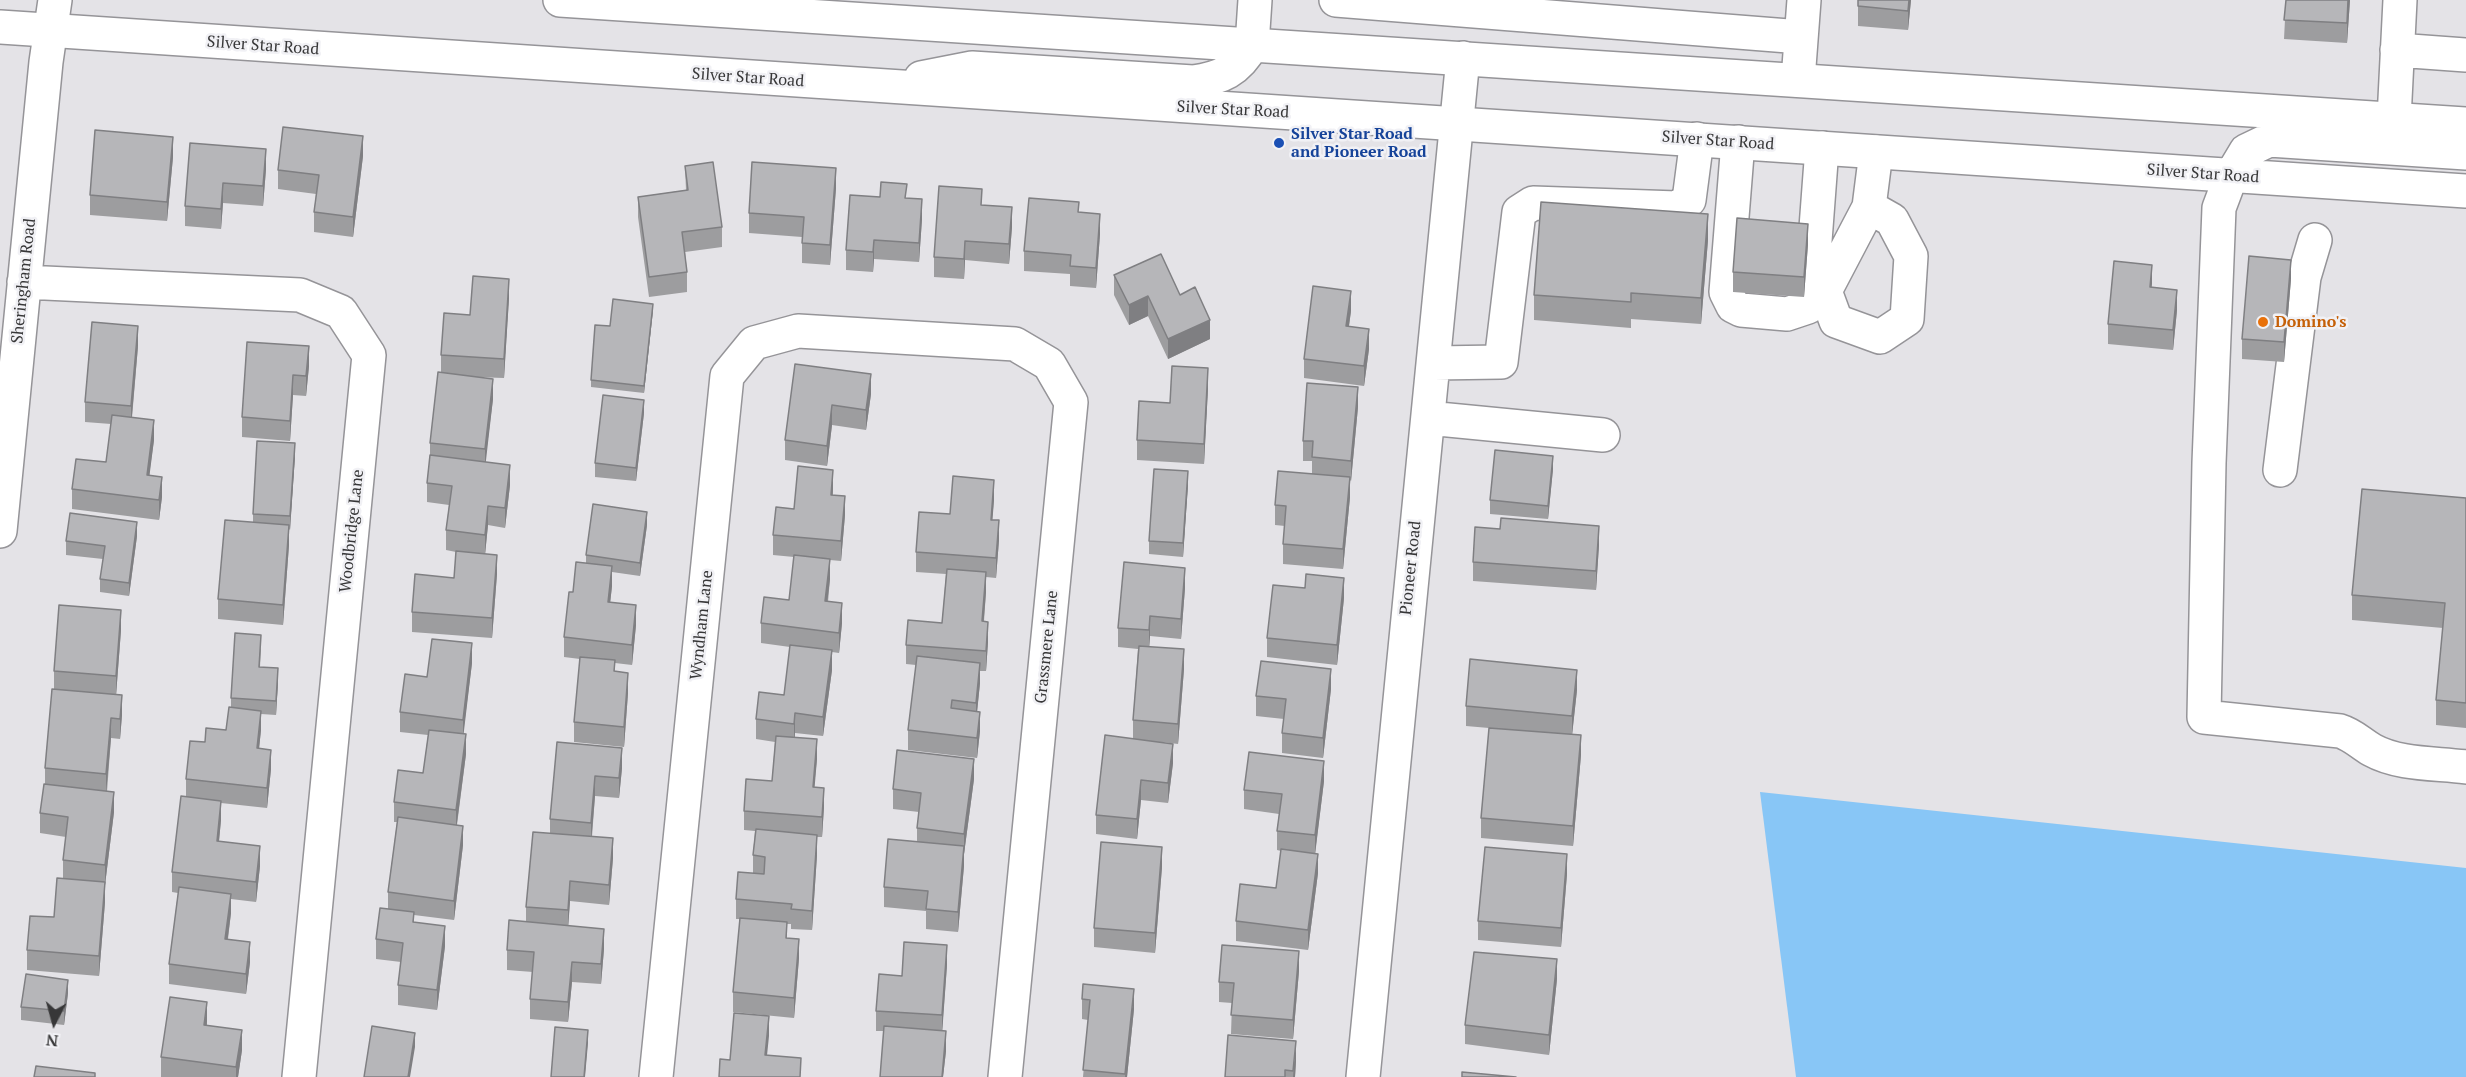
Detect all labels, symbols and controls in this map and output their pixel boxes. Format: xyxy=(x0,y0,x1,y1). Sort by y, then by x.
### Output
street label: Silver Star Road xyxy=(206,33,320,59)
street label: Silver Star Road xyxy=(691,65,805,91)
street label: Silver Star Road xyxy=(1176,97,1290,123)
place label: Silver Star Road and Pioneer Road xyxy=(1291,124,1427,162)
street label: Silver Star Road xyxy=(1661,128,1775,154)
marker: Silver Star Road and Pioneer Road xyxy=(1272,136,1286,150)
street label: Silver Star Road xyxy=(2146,161,2260,187)
street label: Sheringham Road xyxy=(8,217,40,345)
place label: Domino's xyxy=(2275,312,2346,332)
marker: Domino's xyxy=(2256,315,2270,329)
street label: Woodbridge Lane xyxy=(336,468,368,594)
street label: Pioneer Road xyxy=(1397,520,1425,616)
street label: Wyndham Lane xyxy=(687,569,717,681)
street label: Grassmere Lane xyxy=(1032,590,1062,704)
north arrow xyxy=(24,993,84,1053)
text: N xyxy=(45,1029,59,1052)

